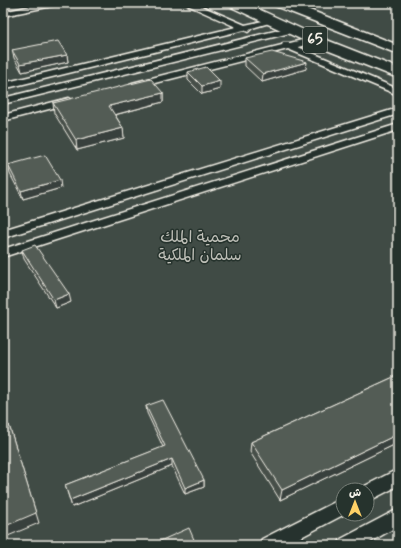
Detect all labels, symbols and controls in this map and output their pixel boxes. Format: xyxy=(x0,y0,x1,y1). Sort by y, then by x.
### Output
road number: 65 xyxy=(303,27,327,53)
park label: محمية الملك سلمان الملكية xyxy=(158,227,242,266)
north arrow xyxy=(335,482,375,522)
text: ش xyxy=(349,486,361,500)

